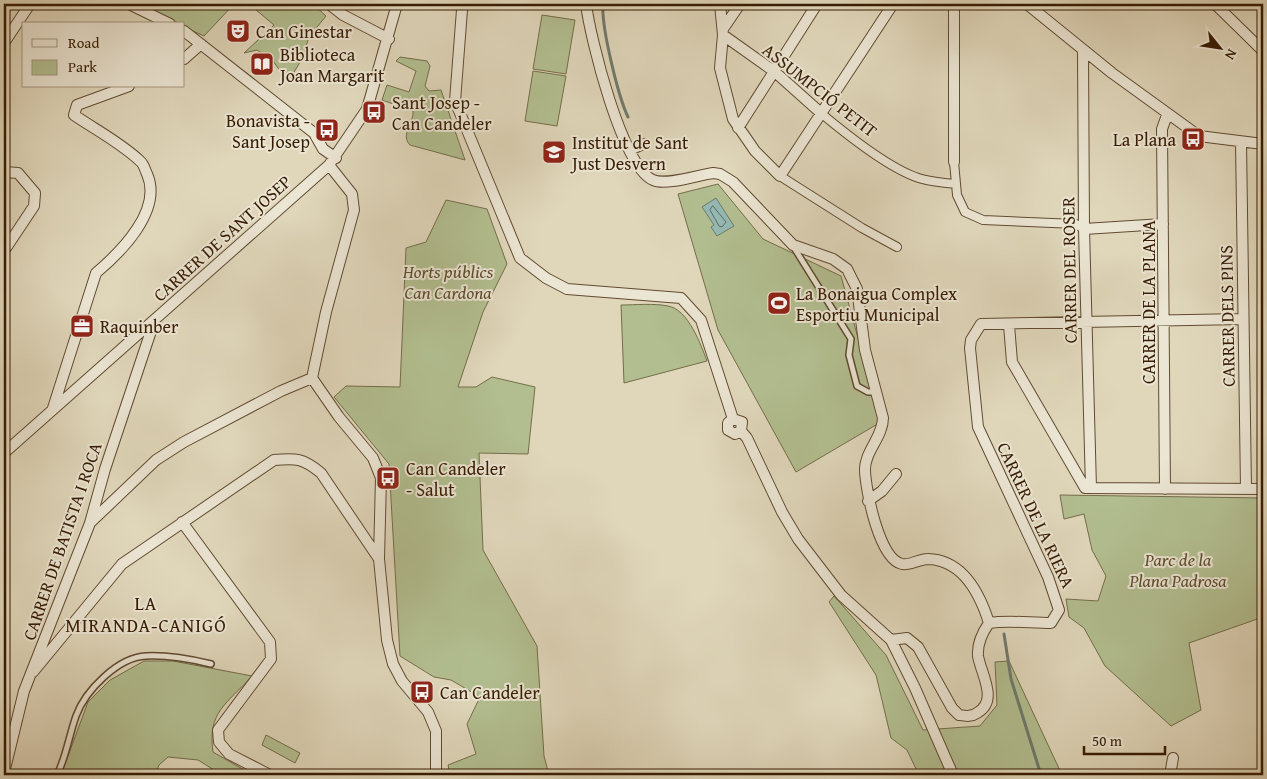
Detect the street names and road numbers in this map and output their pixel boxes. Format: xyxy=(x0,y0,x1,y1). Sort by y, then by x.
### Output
street label: ASSUMPCIÓ PETIT xyxy=(757,36,883,144)
street label: CARRER DE SANT JOSEP xyxy=(147,168,297,308)
street label: CARRER DEL ROSER xyxy=(1054,196,1084,344)
street label: CARRER DE LA PLANA xyxy=(1135,220,1162,384)
street label: CARRER DELS PINS xyxy=(1212,245,1242,387)
street label: CARRER DE BATISTA I ROCA xyxy=(15,438,109,644)
street label: CARRER DE LA RIERA xyxy=(990,438,1082,593)

